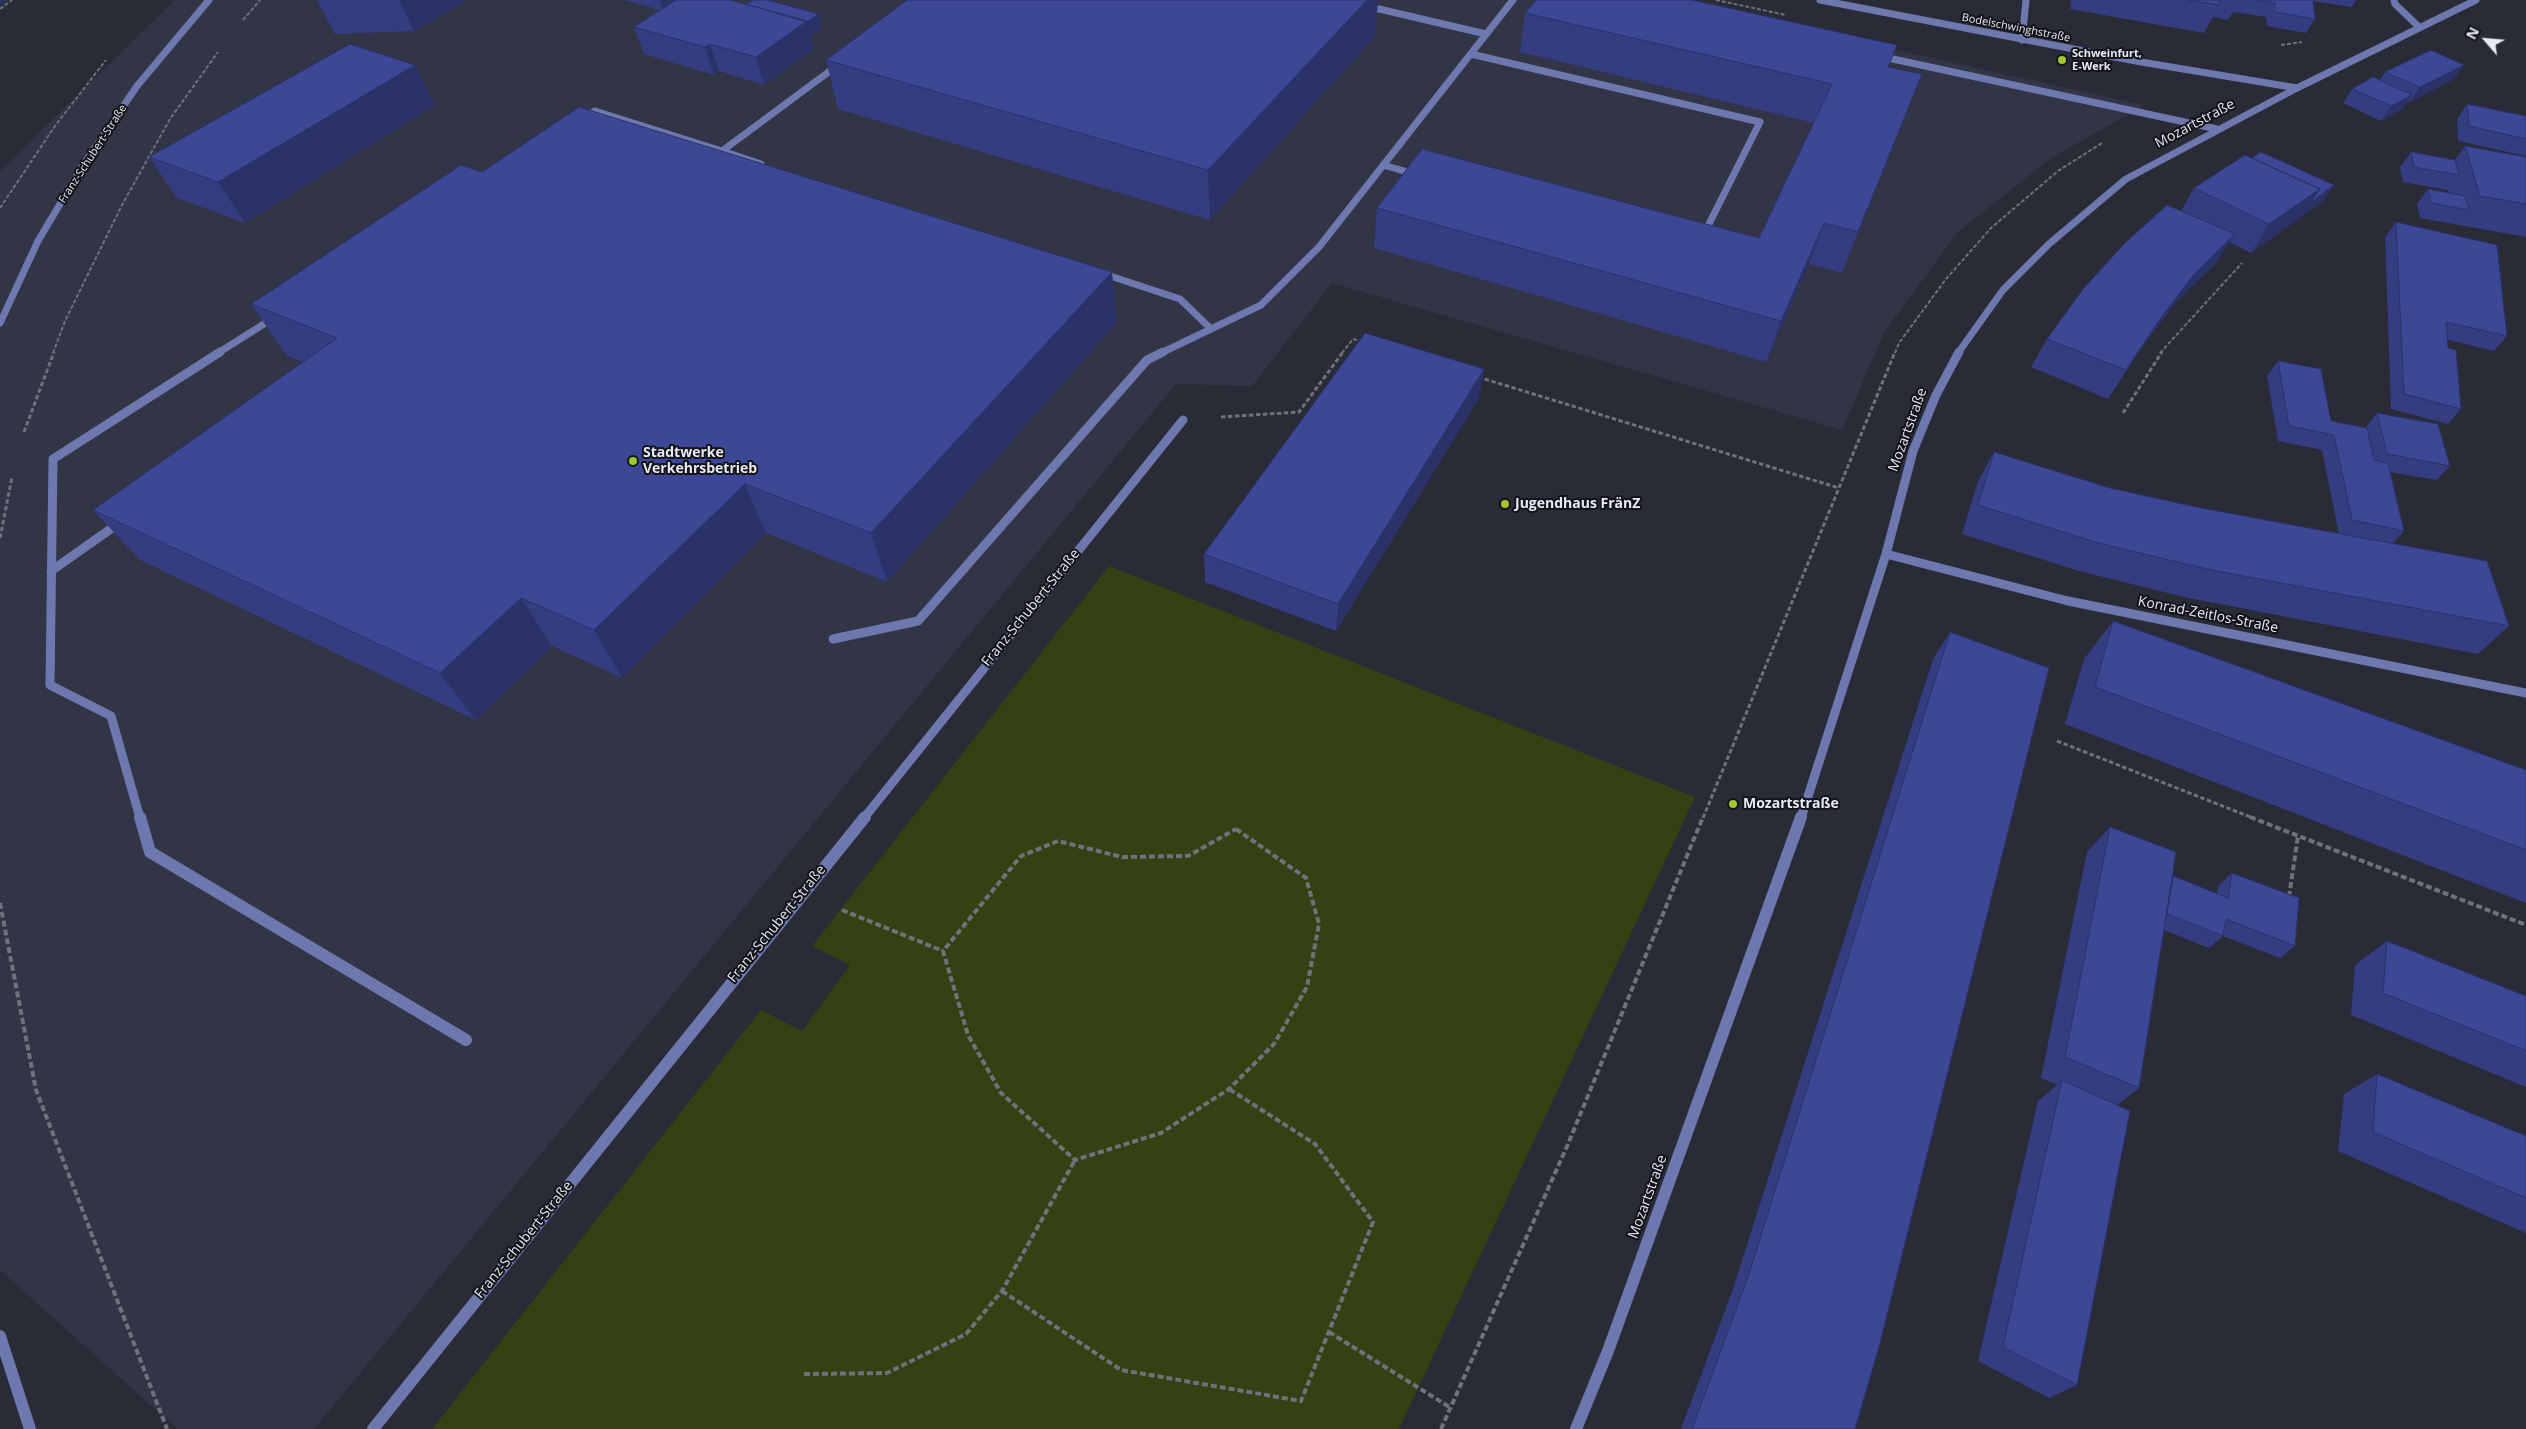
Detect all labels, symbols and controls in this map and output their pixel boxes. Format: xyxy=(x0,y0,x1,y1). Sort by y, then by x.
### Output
street label: Bodelschwinghstraße xyxy=(1961,11,2071,45)
north arrow xyxy=(2461,15,2511,65)
text: N xyxy=(2461,24,2483,42)
place label: Schweinfurt, E-Werk xyxy=(2072,47,2142,73)
marker: Schweinfurt, E-Werk xyxy=(2056,54,2068,66)
street label: Mozartstraße xyxy=(2152,96,2238,152)
street label: Franz-Schubert-Straße xyxy=(56,102,130,206)
street label: Mozartstraße xyxy=(1885,386,1931,474)
place label: Stadtwerke Verkehrsbetrieb xyxy=(643,445,757,478)
marker: Stadtwerke Verkehrsbetrieb xyxy=(627,455,639,467)
place label: Jugendhaus FränZ xyxy=(1515,496,1640,512)
marker: Jugendhaus FränZ xyxy=(1499,498,1511,510)
street label: Franz-Schubert-Straße xyxy=(978,546,1084,670)
street label: Konrad-Zeitlos-Straße xyxy=(2136,593,2280,637)
place label: Mozartstraße xyxy=(1743,796,1839,812)
marker: Mozartstraße xyxy=(1727,798,1739,810)
street label: Franz-Schubert-Straße xyxy=(724,862,830,986)
street label: Mozartstraße xyxy=(1625,1153,1671,1241)
street label: Franz-Schubert-Straße xyxy=(471,1178,577,1302)

